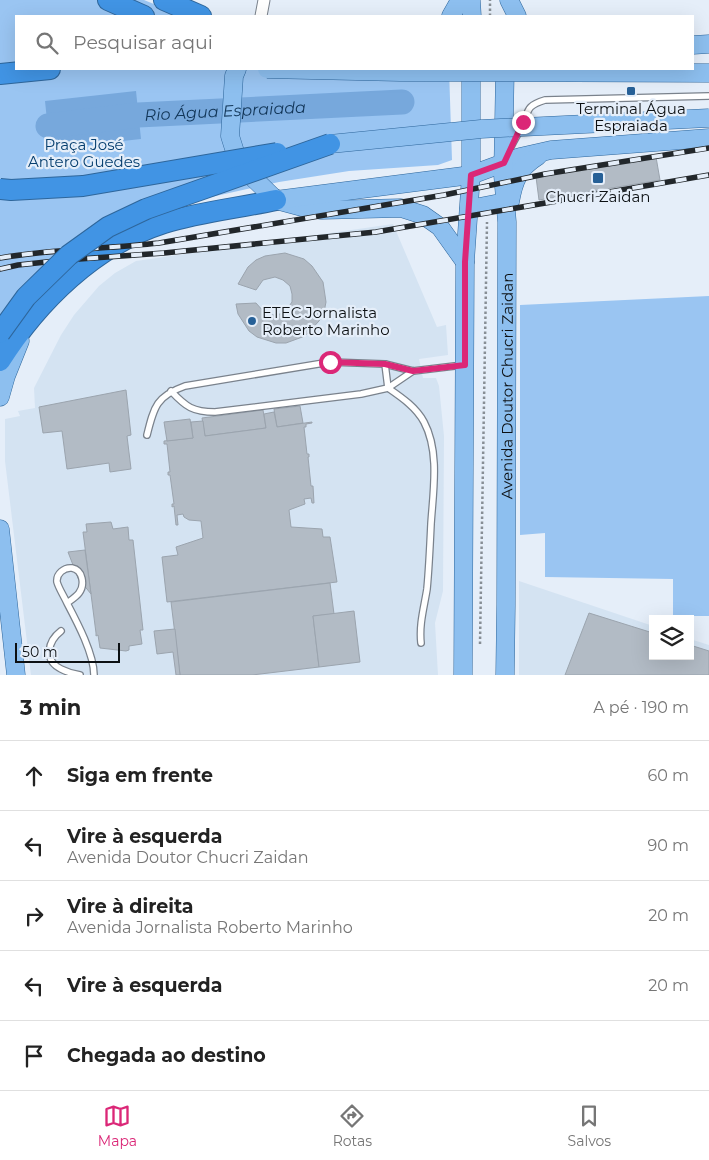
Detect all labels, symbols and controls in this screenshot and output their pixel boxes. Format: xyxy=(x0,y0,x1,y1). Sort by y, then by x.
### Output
search box xyxy=(15,15,694,70)
icon: search xyxy=(33,29,61,57)
text: Pesquisar aqui xyxy=(73,31,213,54)
marker: Terminal Água Espraiada xyxy=(625,85,637,97)
water label: Rio Água Espraiada xyxy=(144,97,307,124)
place label: Terminal Água Espraiada xyxy=(576,99,686,135)
route end xyxy=(512,111,535,134)
park label: Praça José Antero Guedes xyxy=(28,135,140,171)
marker: Chucri Zaidan xyxy=(591,171,605,185)
place label: Chucri Zaidan xyxy=(546,187,650,206)
street label: Avenida Doutor Chucri Zaidan xyxy=(497,273,516,499)
place label: ETEC Jornalista Roberto Marinho xyxy=(262,303,390,339)
marker: ETEC Jornalista Roberto Marinho xyxy=(246,315,258,327)
route start xyxy=(319,351,342,374)
map controls xyxy=(649,615,694,660)
button: layers xyxy=(649,615,694,660)
scale bar xyxy=(15,640,120,663)
text: 50 m xyxy=(22,643,58,661)
text: 3 min xyxy=(20,695,81,720)
text: A pé · 190 m xyxy=(593,698,689,717)
icon: ahead xyxy=(20,762,48,790)
text: Siga em frente xyxy=(67,764,213,787)
text: 60 m xyxy=(647,766,689,785)
text: Vire à esquerda xyxy=(67,825,222,848)
icon: left xyxy=(20,832,48,860)
text: 90 m xyxy=(647,836,689,855)
text: Avenida Doutor Chucri Zaidan xyxy=(67,848,309,867)
text: Vire à direita xyxy=(67,895,194,918)
icon: right xyxy=(20,902,48,930)
text: 20 m xyxy=(648,906,689,925)
text: Avenida Jornalista Roberto Marinho xyxy=(67,918,353,937)
icon: left xyxy=(20,972,48,1000)
text: Vire à esquerda xyxy=(67,974,222,997)
text: 20 m xyxy=(648,976,689,995)
icon: arrive xyxy=(20,1042,48,1070)
text: Chegada ao destino xyxy=(67,1044,266,1067)
tab: Mapa xyxy=(98,1102,137,1150)
tab: Rotas xyxy=(333,1102,372,1150)
tab: Salvos xyxy=(568,1102,611,1150)

